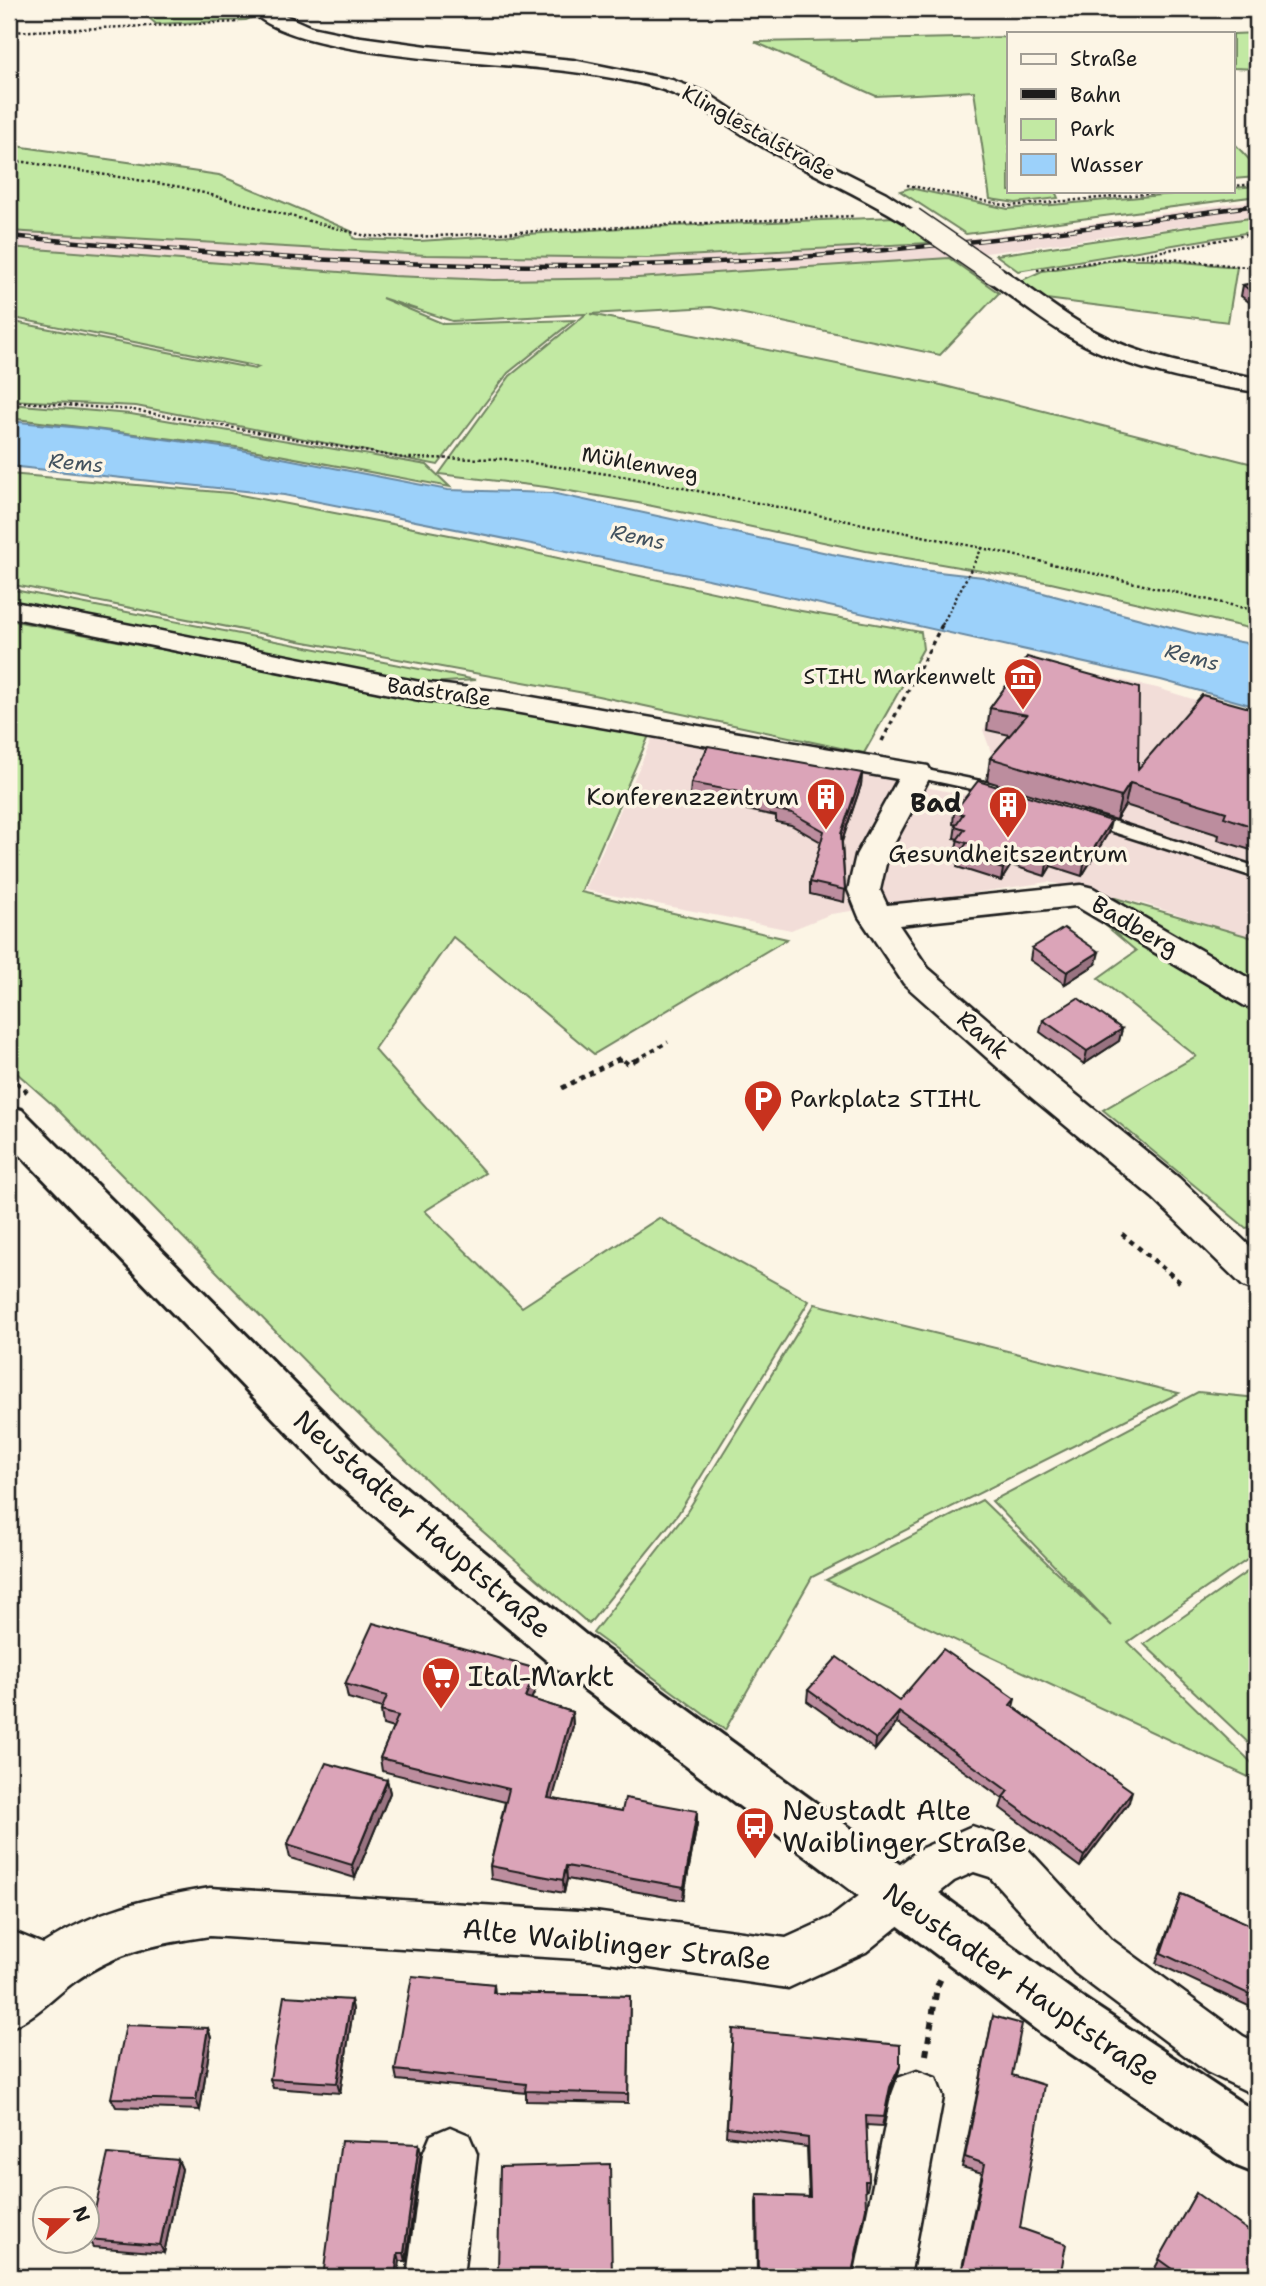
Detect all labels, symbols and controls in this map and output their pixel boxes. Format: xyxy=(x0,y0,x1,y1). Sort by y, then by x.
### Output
legend xyxy=(1007,32,1234,192)
text: Straße xyxy=(1070,45,1138,73)
street label: Klinglestalstraße xyxy=(677,79,841,187)
text: Bahn xyxy=(1070,81,1121,109)
text: Park xyxy=(1070,115,1115,143)
text: Wasser xyxy=(1070,151,1144,179)
street label: Mühlenweg xyxy=(580,440,700,488)
water label: Rems xyxy=(47,447,105,479)
water label: Rems xyxy=(608,518,668,556)
water label: Rems xyxy=(1162,636,1222,678)
museum icon: STIHL Markenwelt xyxy=(1002,656,1044,711)
place label: STIHL Markenwelt xyxy=(803,663,996,691)
street label: Badstraße xyxy=(385,671,493,713)
building icon: Konferenzzentrum xyxy=(805,776,847,831)
place label: Konferenzzentrum xyxy=(586,781,799,813)
building icon: Gesundheitszentrum xyxy=(987,784,1029,839)
district label: Bad xyxy=(910,785,962,820)
place label: Gesundheitszentrum xyxy=(888,838,1128,870)
street label: Badberg xyxy=(1085,888,1185,964)
street label: Rank xyxy=(950,1003,1016,1067)
parking icon: Parkplatz STIHL xyxy=(742,1078,784,1133)
place label: Parkplatz STIHL xyxy=(790,1083,981,1115)
street label: Neustadter Hauptstraße xyxy=(286,1401,560,1647)
supermarket icon: Ital-Markt xyxy=(420,1655,462,1710)
place label: Ital-Markt xyxy=(468,1657,614,1695)
place label: Neustadt Alte Waiblinger Straße xyxy=(782,1791,1027,1861)
bus stop icon: Neustadt Alte Waiblinger Straße xyxy=(734,1805,776,1860)
street label: Neustadter Hauptstraße xyxy=(876,1874,1168,2094)
street label: Alte Waiblinger Straße xyxy=(461,1909,773,1979)
north arrow xyxy=(32,2184,102,2254)
text: N xyxy=(67,2203,96,2226)

